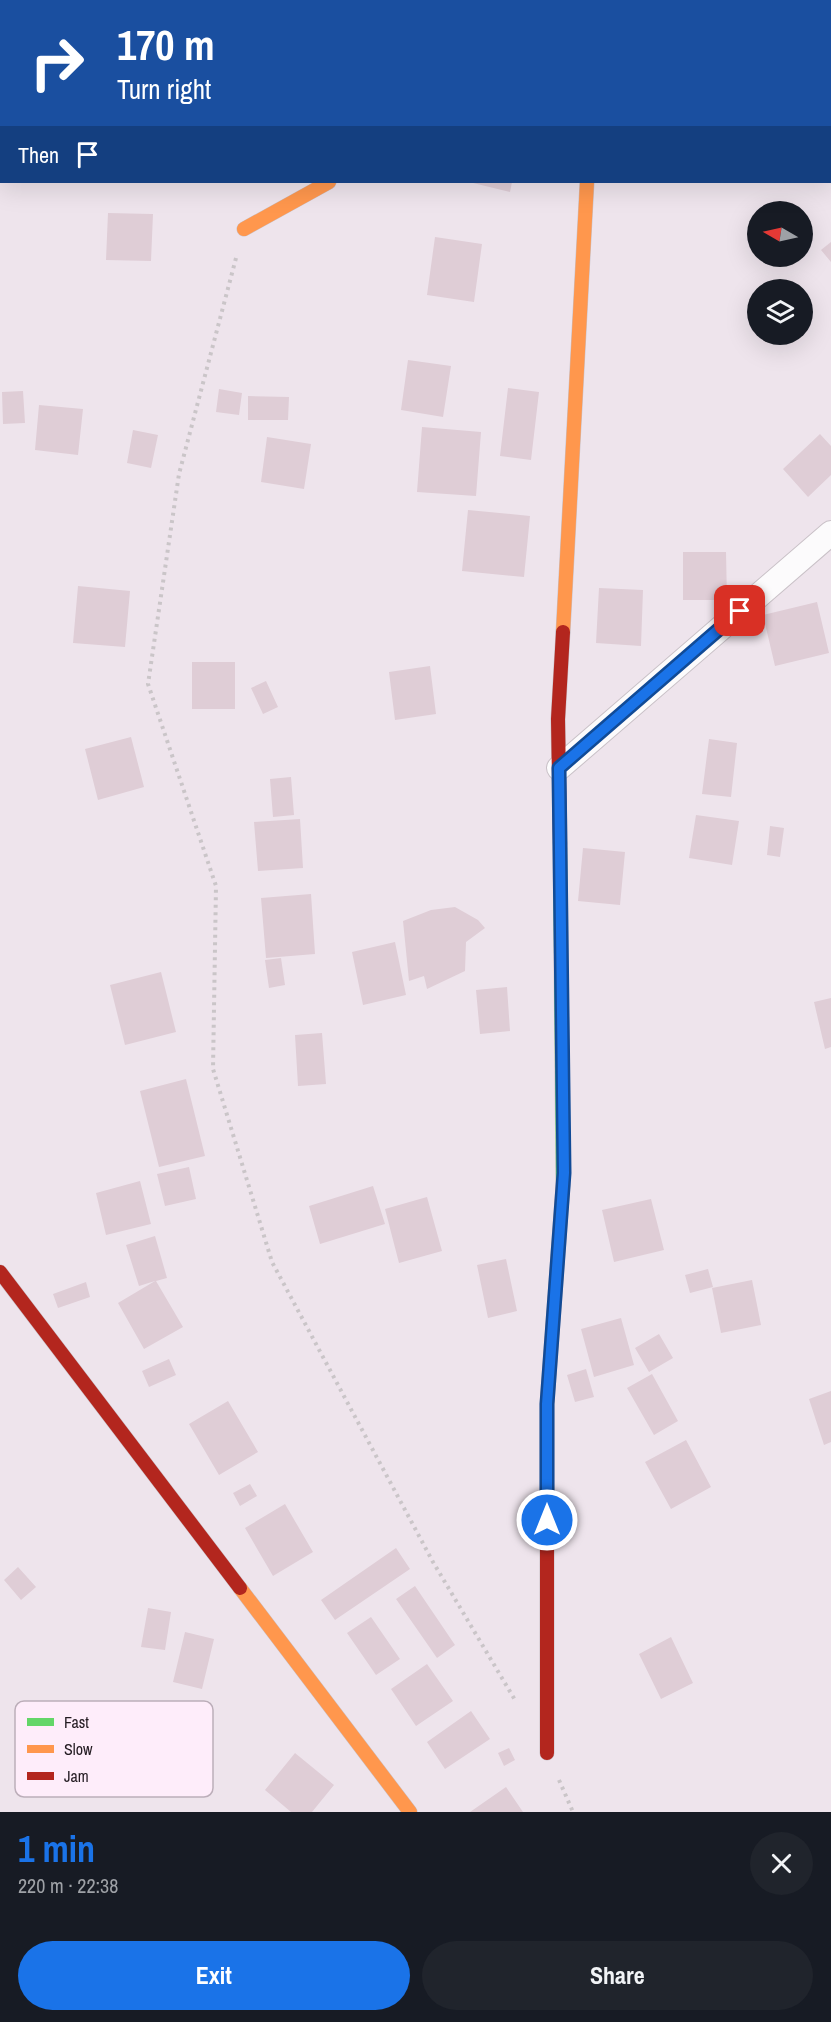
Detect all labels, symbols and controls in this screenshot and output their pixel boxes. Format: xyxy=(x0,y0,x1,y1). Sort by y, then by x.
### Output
text: 170 m xyxy=(117,17,215,73)
icon: right xyxy=(18,24,96,102)
text: Turn right xyxy=(117,71,211,107)
icon: arrive xyxy=(71,138,104,171)
text: Then xyxy=(18,140,59,170)
north arrow xyxy=(747,201,813,267)
map controls xyxy=(747,201,813,345)
button: layers xyxy=(747,279,813,345)
pin xyxy=(714,585,765,636)
icon: arrive xyxy=(723,594,756,627)
position arrow xyxy=(515,1488,579,1552)
legend xyxy=(15,1701,213,1797)
text: Fast xyxy=(64,1711,89,1733)
text: Slow xyxy=(64,1738,93,1760)
text: Jam xyxy=(64,1765,89,1787)
text: 1 min xyxy=(18,1825,95,1873)
button: close xyxy=(750,1832,813,1895)
text: 220 m · 22:38 xyxy=(18,1872,118,1899)
button: Exit xyxy=(18,1941,410,2010)
button: Share xyxy=(422,1941,813,2010)

